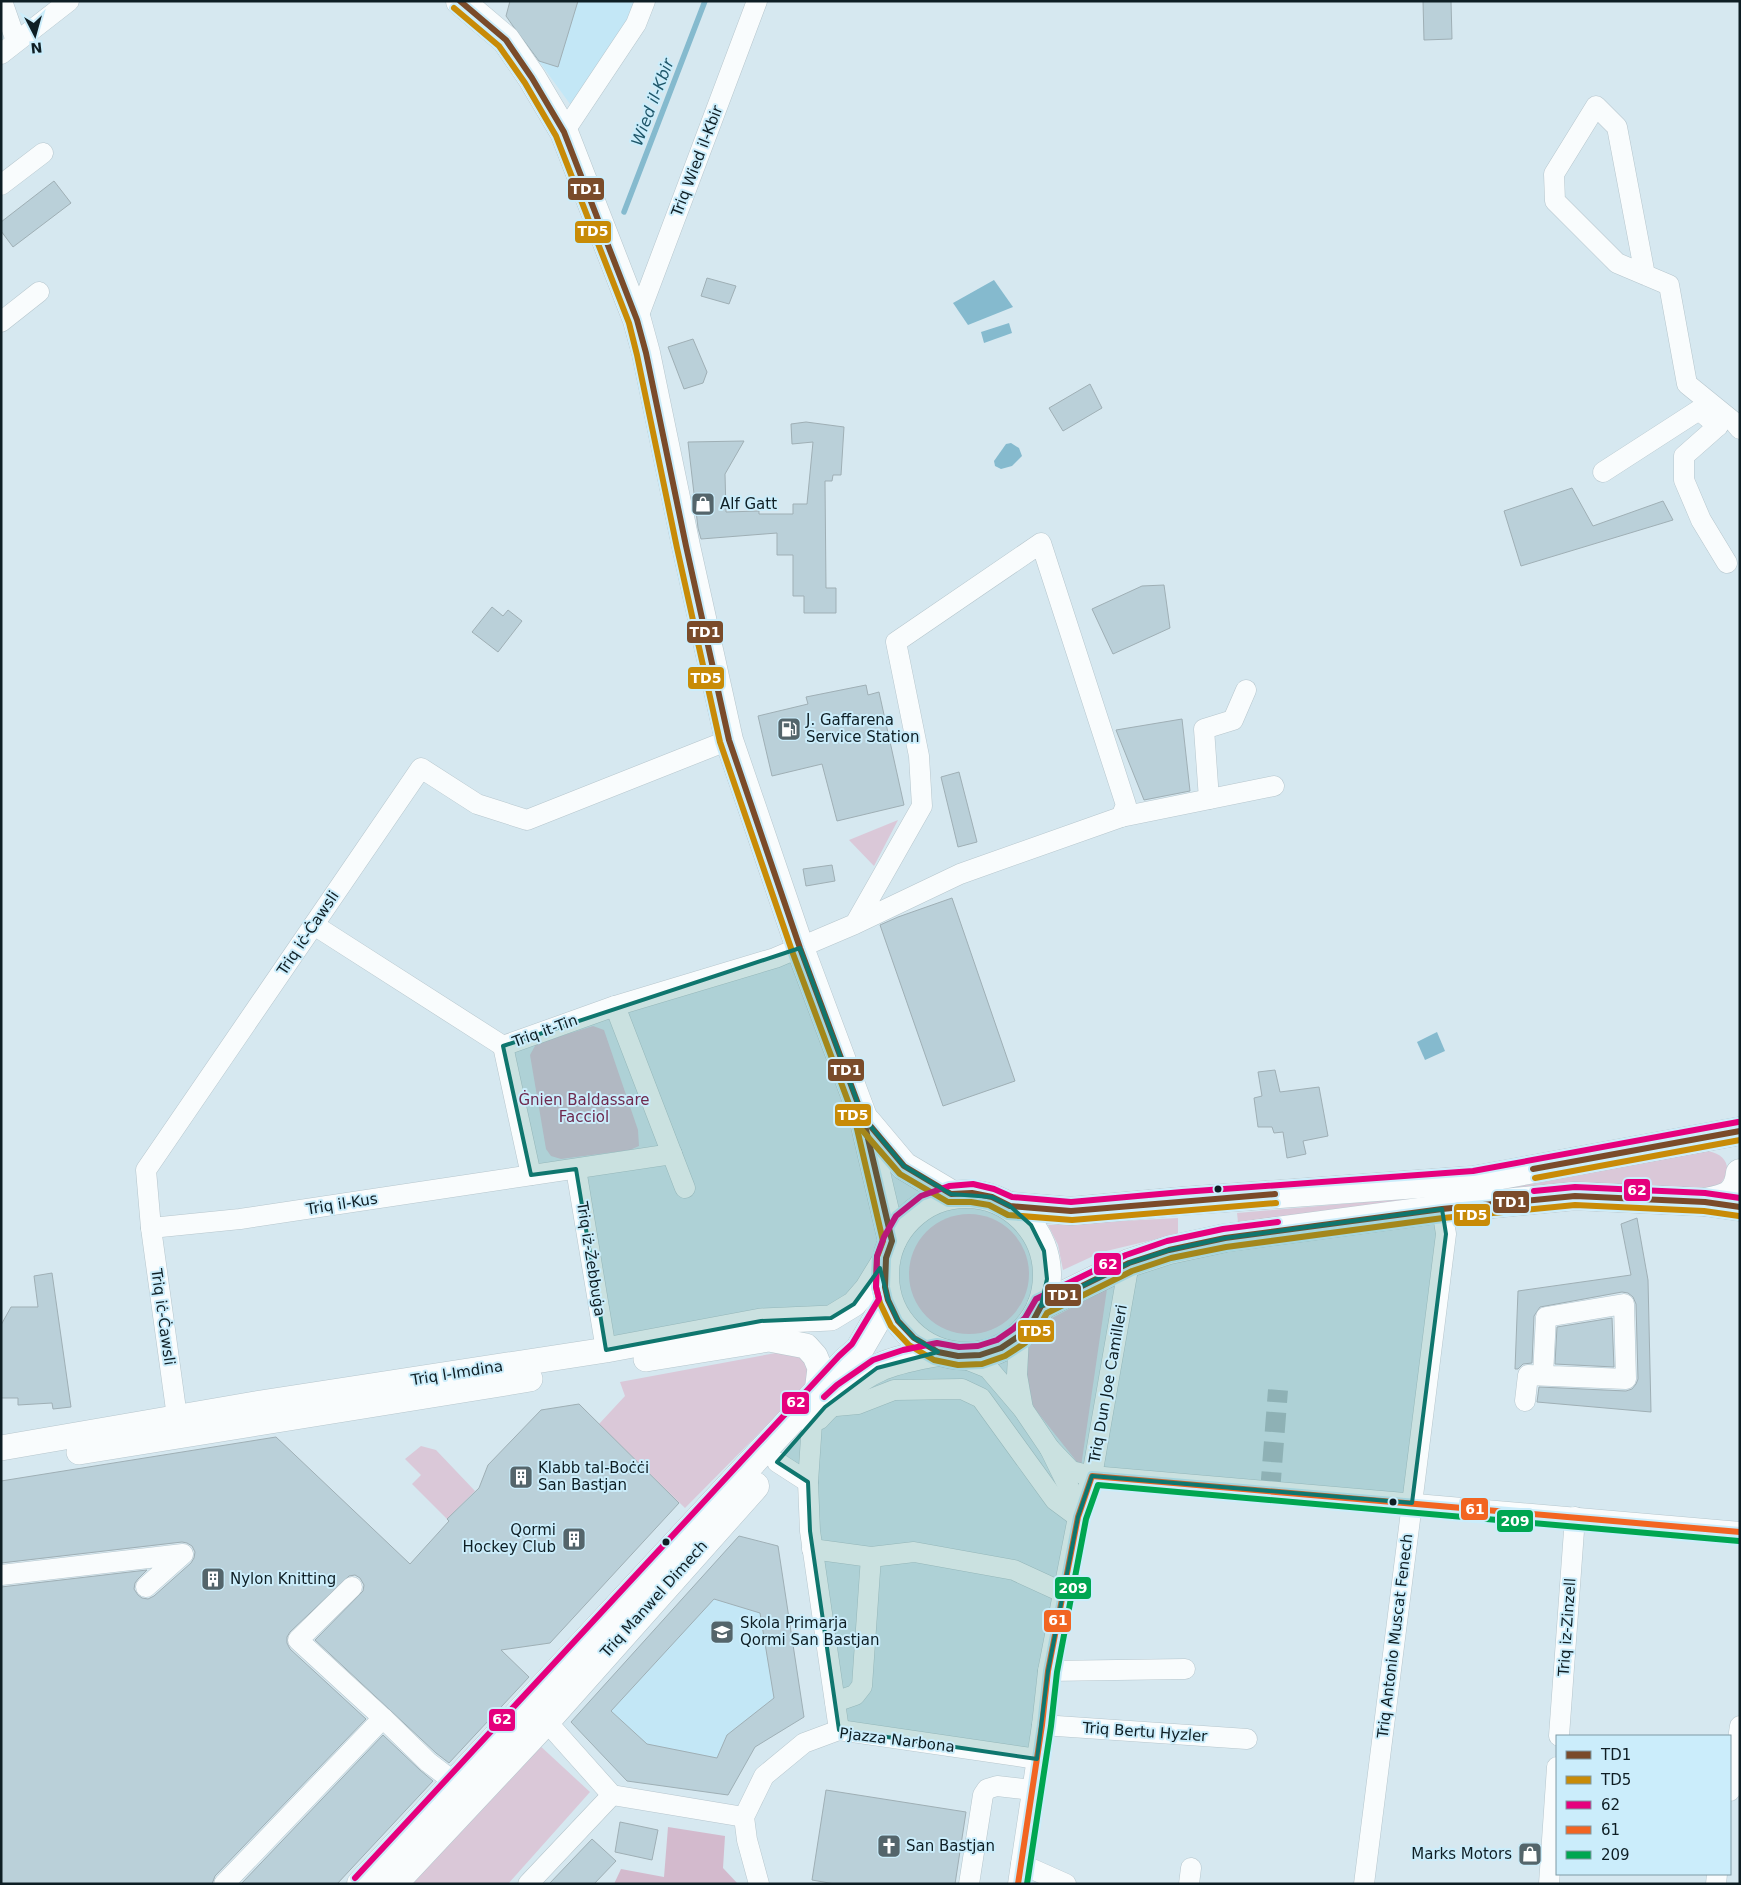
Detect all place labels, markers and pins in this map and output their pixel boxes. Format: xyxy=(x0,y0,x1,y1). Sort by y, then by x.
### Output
shop icon: Alf Gatt xyxy=(690,491,716,517)
place label: Alf Gatt xyxy=(720,495,777,513)
place label: J. Gaffarena Service Station xyxy=(805,711,920,746)
fuel station icon: J. Gaffarena Service Station xyxy=(776,716,802,742)
unlabelled marker xyxy=(1213,1184,1223,1194)
place label: Klabb tal-Boċċi San Bastjan xyxy=(538,1459,649,1494)
building icon: Klabb tal-Boċċi San Bastjan xyxy=(508,1464,534,1490)
unlabelled marker xyxy=(1388,1497,1398,1507)
place label: Qormi Hockey Club xyxy=(463,1521,556,1556)
building icon: Qormi Hockey Club xyxy=(561,1526,587,1552)
unlabelled marker xyxy=(661,1537,671,1547)
building icon: Nylon Knitting xyxy=(200,1566,226,1592)
place label: Nylon Knitting xyxy=(230,1570,336,1588)
place label: Skola Primarja Qormi San Bastjan xyxy=(740,1614,879,1649)
school or university icon: Skola Primarja Qormi San Bastjan xyxy=(709,1619,735,1645)
church icon: San Bastjan xyxy=(876,1833,902,1859)
place label: San Bastjan xyxy=(906,1837,995,1855)
shop icon: Marks Motors xyxy=(1517,1841,1543,1867)
place label: Marks Motors xyxy=(1411,1845,1512,1863)

